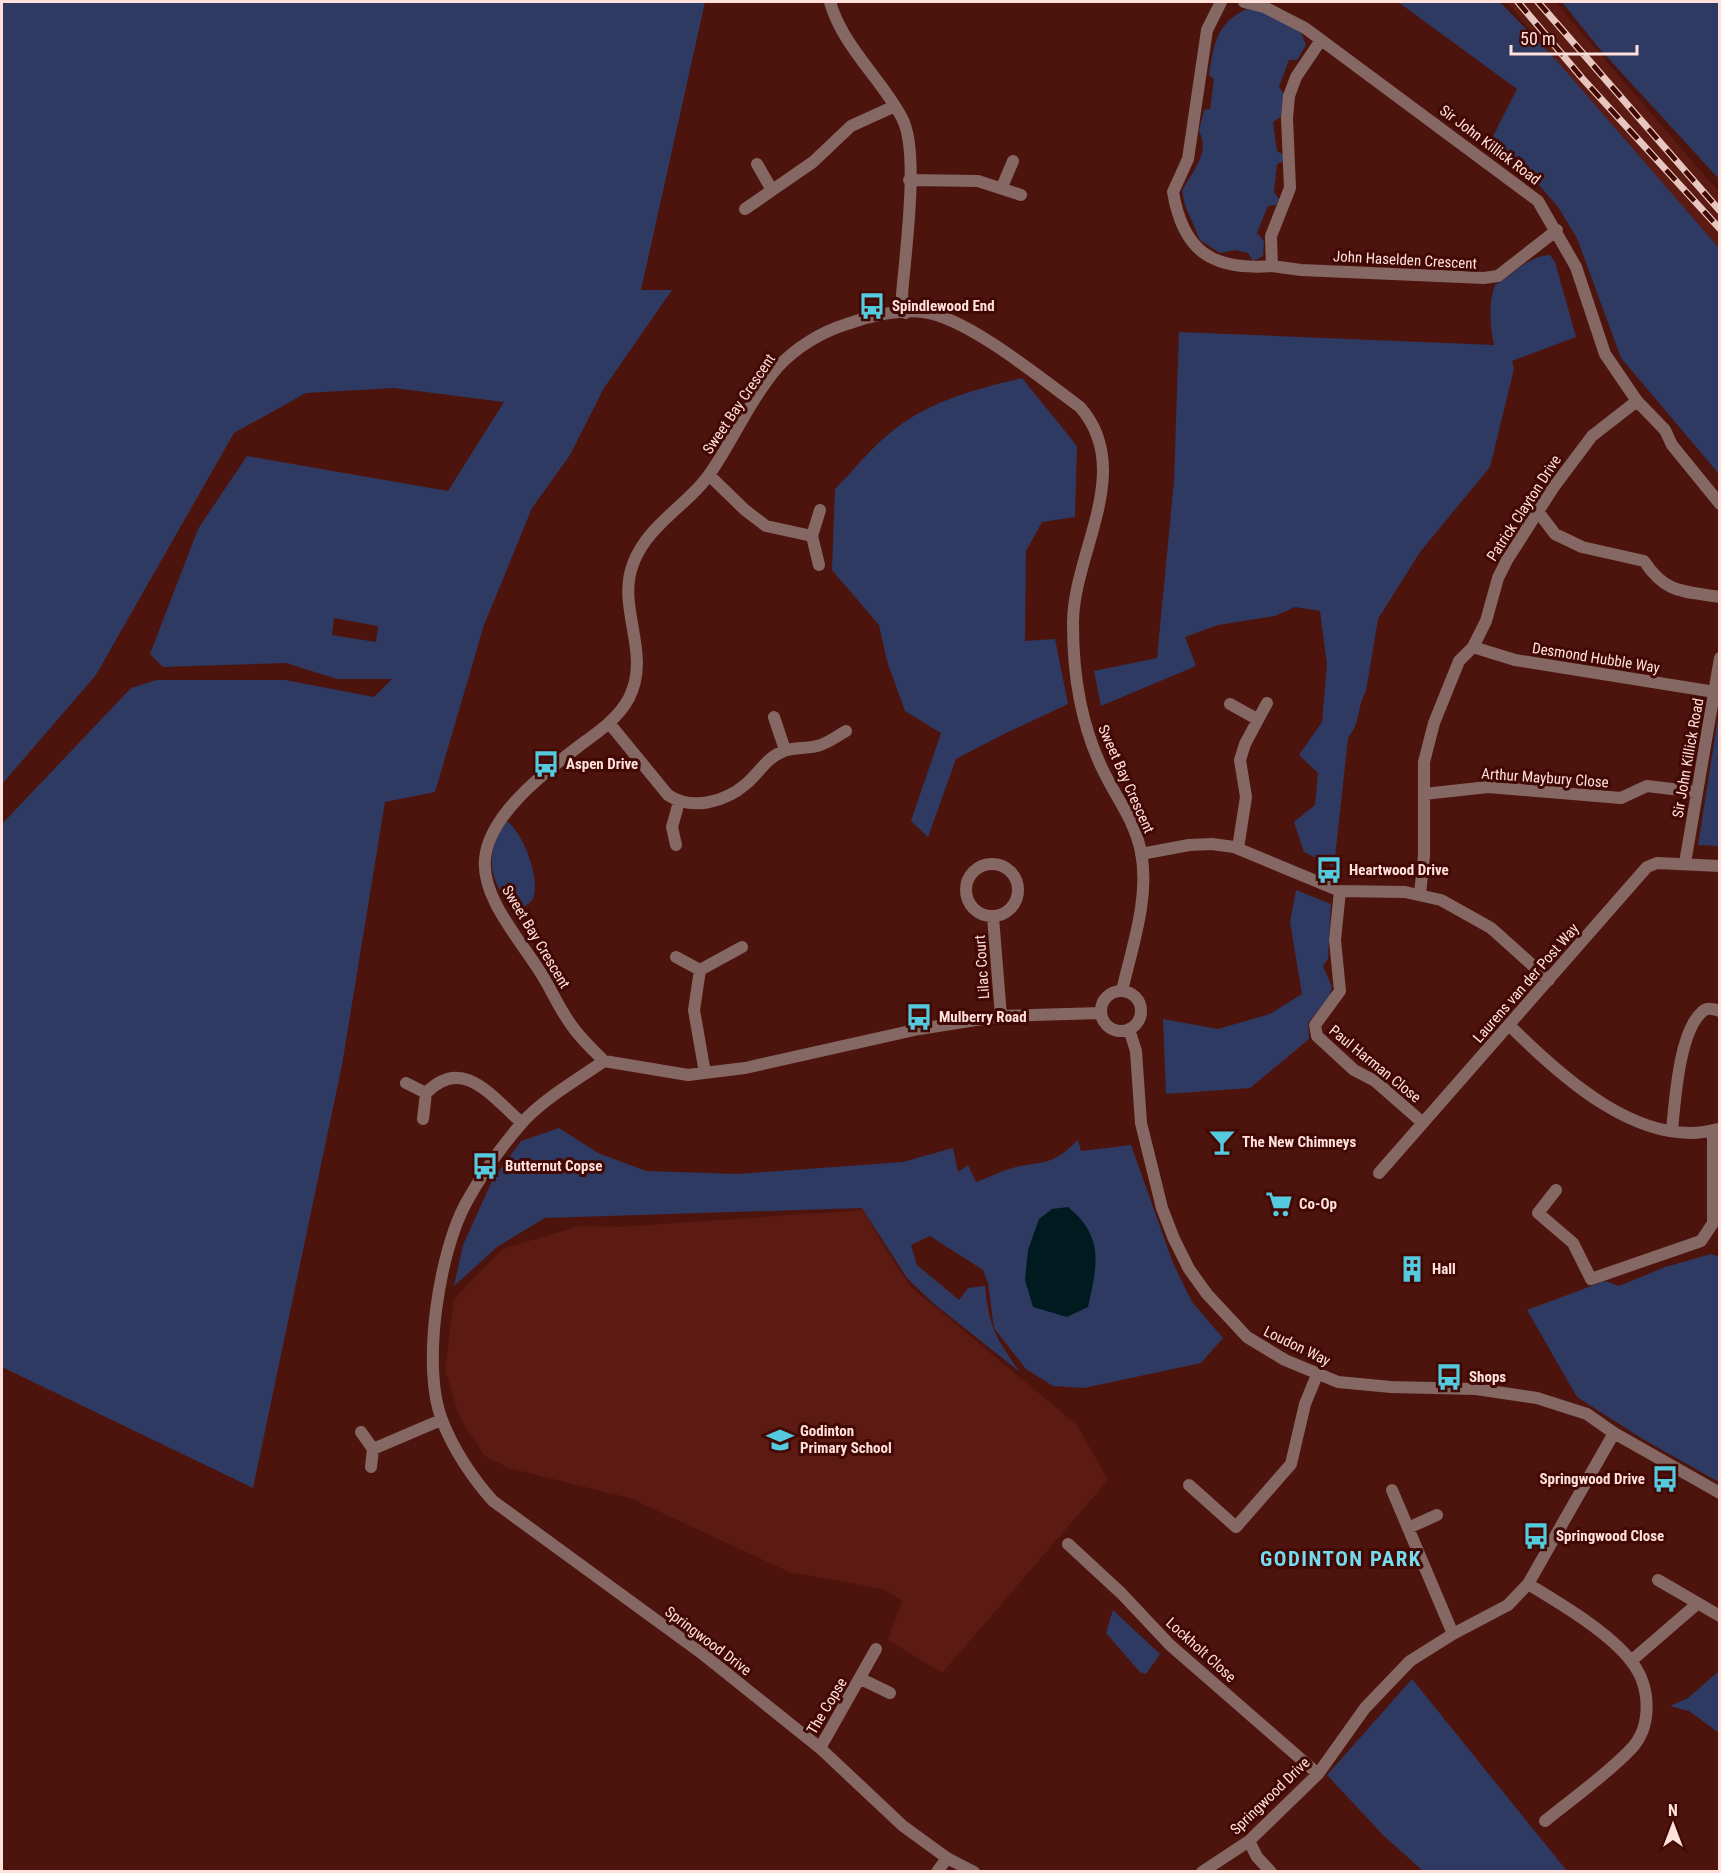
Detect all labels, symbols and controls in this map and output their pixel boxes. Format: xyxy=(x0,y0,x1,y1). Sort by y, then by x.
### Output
scale bar xyxy=(1511,18,1637,56)
text: 50 m xyxy=(1520,28,1555,49)
street label: Sir John Killick Road xyxy=(1436,101,1544,189)
street label: John Haselden Crescent xyxy=(1333,247,1477,273)
bus stop icon: Spindlewood End xyxy=(857,291,887,321)
place label: Spindlewood End xyxy=(892,297,995,315)
street label: Sweet Bay Crescent xyxy=(699,351,779,457)
street label: Patrick Clayton Drive xyxy=(1483,452,1565,564)
street label: Desmond Hubble Way xyxy=(1531,639,1661,677)
street label: Sir John Killick Road xyxy=(1669,697,1707,819)
street label: Sweet Bay Crescent xyxy=(1094,722,1158,836)
bus stop icon: Aspen Drive xyxy=(531,749,561,779)
place label: Aspen Drive xyxy=(566,755,638,773)
street label: Arthur Maybury Close xyxy=(1481,765,1609,791)
bus stop icon: Heartwood Drive xyxy=(1314,855,1344,885)
place label: Heartwood Drive xyxy=(1349,861,1449,879)
street label: Sweet Bay Crescent xyxy=(498,882,574,992)
street label: Laurens van der Post Way xyxy=(1469,920,1583,1046)
street label: Lilac Court xyxy=(971,934,993,1000)
bus stop icon: Mulberry Road xyxy=(904,1002,934,1032)
place label: Mulberry Road xyxy=(939,1008,1027,1026)
street label: Paul Harman Close xyxy=(1325,1021,1425,1107)
bar icon: The New Chimneys xyxy=(1207,1127,1237,1157)
place label: The New Chimneys xyxy=(1242,1133,1356,1151)
bus stop icon: Butternut Copse xyxy=(470,1151,500,1181)
place label: Butternut Copse xyxy=(505,1157,602,1175)
supermarket icon: Co-Op xyxy=(1264,1189,1294,1219)
place label: Co-Op xyxy=(1299,1195,1337,1213)
building icon: Hall xyxy=(1397,1254,1427,1284)
place label: Hall xyxy=(1432,1260,1456,1278)
street label: Loudon Way xyxy=(1261,1322,1333,1370)
bus stop icon: Shops xyxy=(1434,1362,1464,1392)
place label: Shops xyxy=(1469,1368,1506,1386)
place label: Godinton Primary School xyxy=(800,1422,892,1457)
school or university icon: Godinton Primary School xyxy=(765,1425,795,1455)
bus stop icon: Springwood Drive xyxy=(1650,1464,1680,1494)
place label: Springwood Drive xyxy=(1539,1470,1645,1488)
bus stop icon: Springwood Close xyxy=(1521,1521,1551,1551)
place label: Springwood Close xyxy=(1556,1527,1664,1545)
district label: GODINTON PARK xyxy=(1260,1547,1422,1571)
street label: Springwood Drive xyxy=(661,1603,755,1679)
street label: Lockholt Close xyxy=(1162,1614,1240,1686)
street label: The Copse xyxy=(803,1674,851,1738)
street label: Springwood Drive xyxy=(1227,1754,1313,1838)
north arrow xyxy=(1643,1795,1703,1855)
text: N xyxy=(1668,1801,1678,1820)

